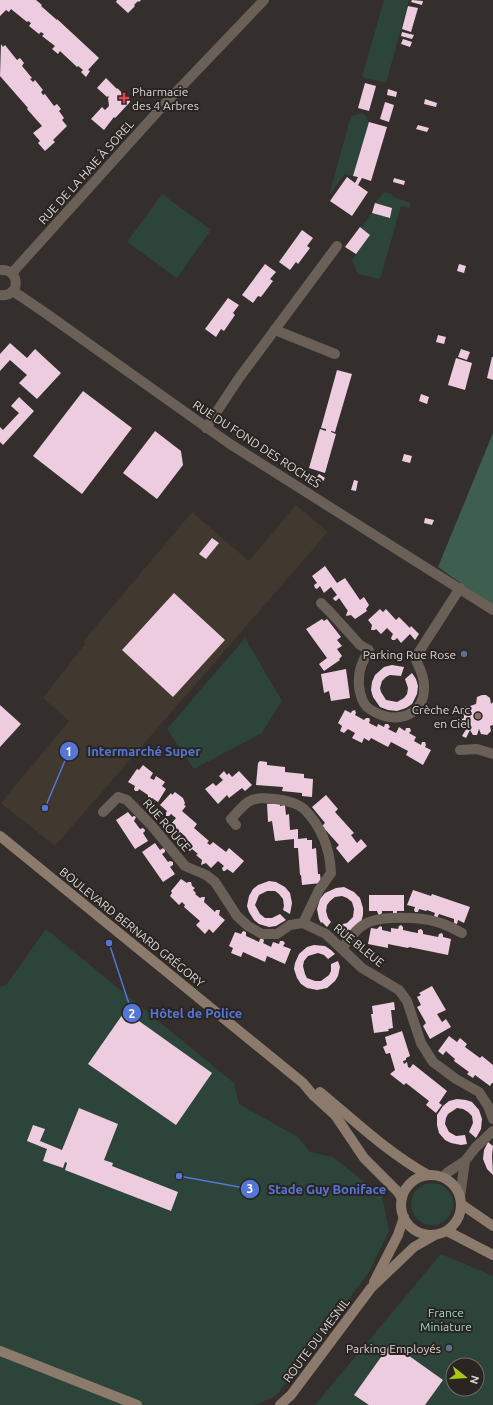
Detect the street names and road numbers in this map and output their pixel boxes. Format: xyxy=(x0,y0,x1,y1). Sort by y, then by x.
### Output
street label: RUE DE LA HAIE À SOREL xyxy=(36,117,136,227)
street label: RUE DU FOND DES ROCHES xyxy=(191,398,323,490)
street label: RUE ROUGE xyxy=(141,796,193,854)
street label: BOULEVARD BERNARD GRÉGORY xyxy=(57,865,207,989)
street label: RUE BLEUE xyxy=(331,921,387,969)
street label: ROUTE DU MESNIL xyxy=(280,1295,352,1385)

